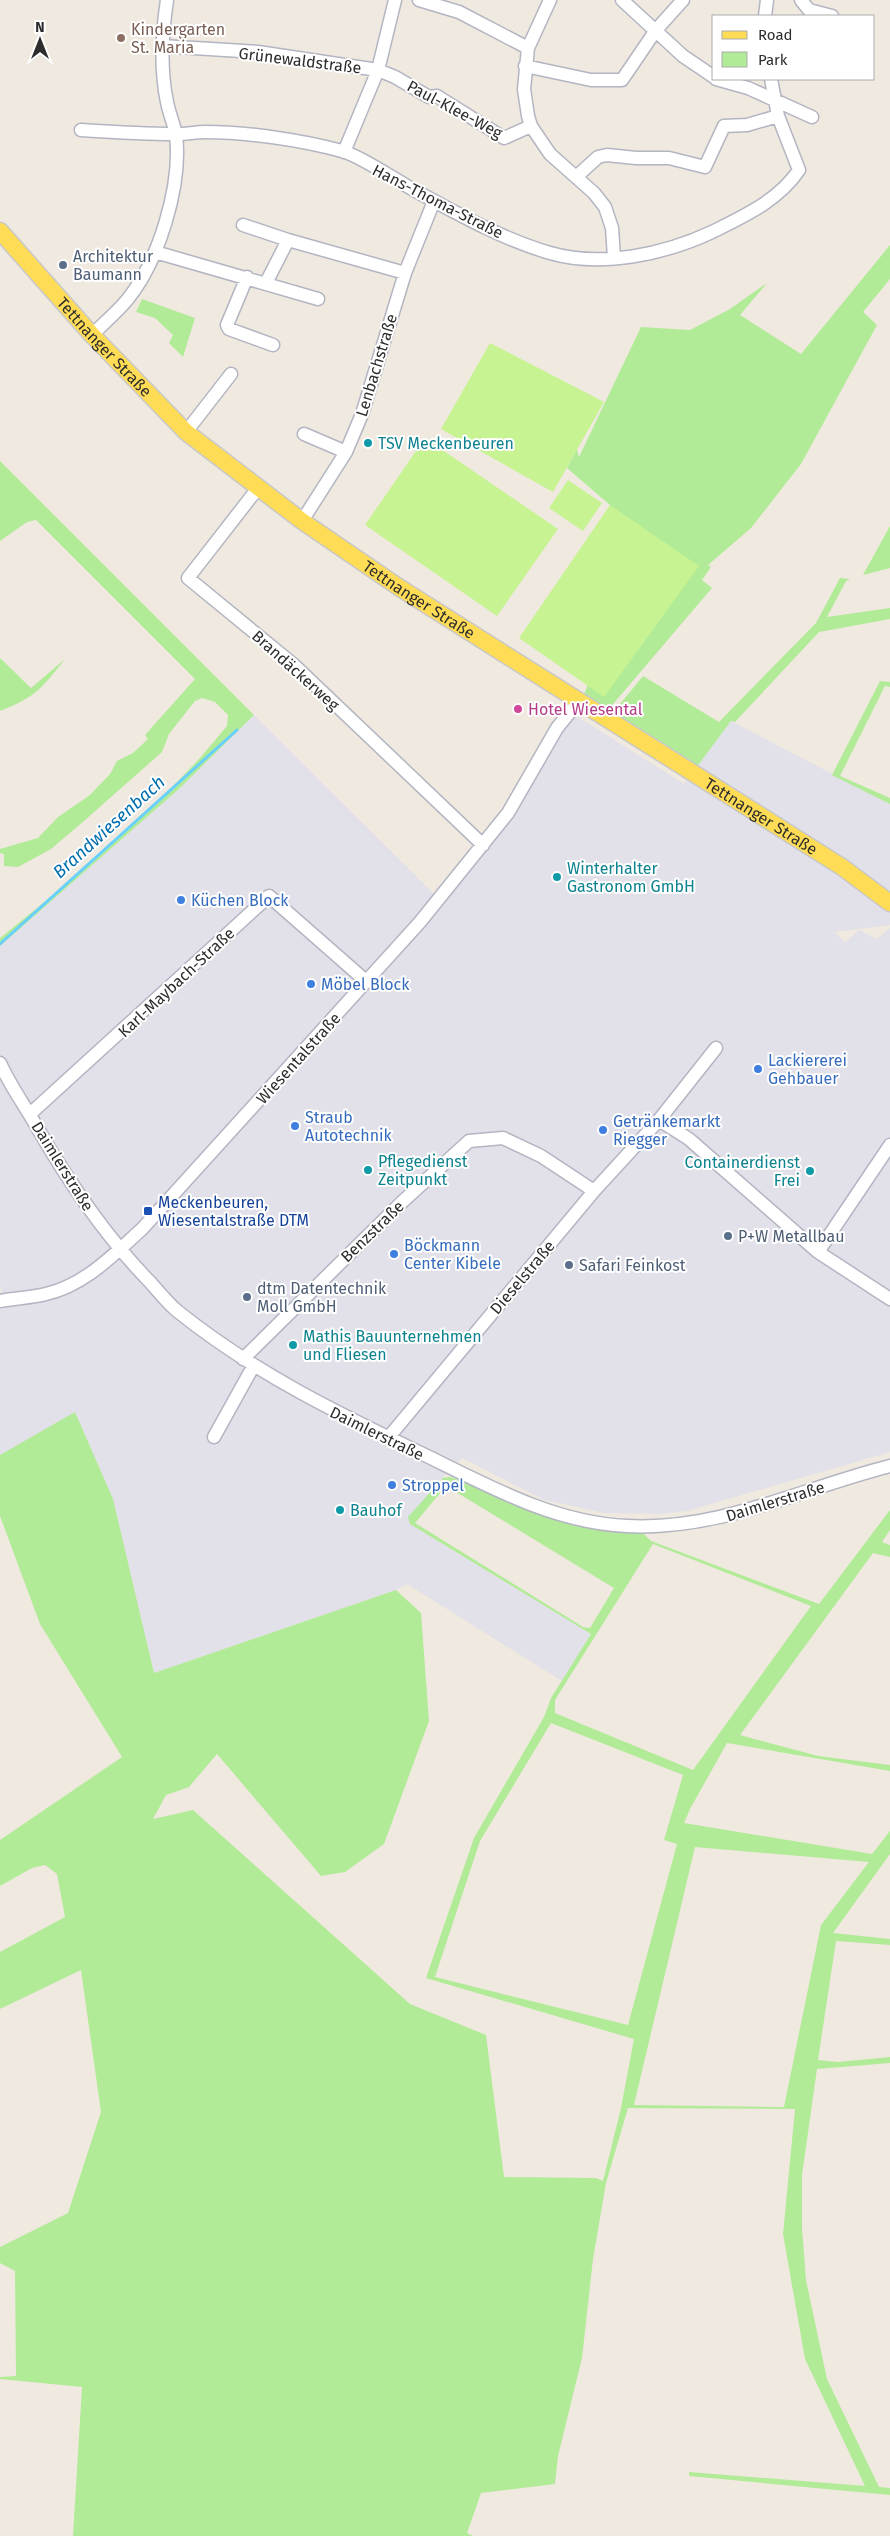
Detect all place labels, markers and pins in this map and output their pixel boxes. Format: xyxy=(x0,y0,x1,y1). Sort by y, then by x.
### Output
place label: Kindergarten St. Maria xyxy=(131,20,225,57)
marker: Kindergarten St. Maria xyxy=(115,32,127,44)
place label: Architektur Baumann xyxy=(73,247,154,284)
marker: Architektur Baumann xyxy=(57,259,69,271)
place label: TSV Meckenbeuren xyxy=(378,434,514,453)
marker: TSV Meckenbeuren xyxy=(362,437,374,449)
place label: Hotel Wiesental xyxy=(528,700,643,719)
marker: Hotel Wiesental xyxy=(512,703,524,715)
place label: Winterhalter Gastronom GmbH xyxy=(567,859,695,896)
marker: Winterhalter Gastronom GmbH xyxy=(551,871,563,883)
place label: Küchen Block xyxy=(191,891,289,910)
marker: Küchen Block xyxy=(175,894,187,906)
place label: Möbel Block xyxy=(321,975,410,994)
marker: Möbel Block xyxy=(305,978,317,990)
place label: Lackiererei Gehbauer xyxy=(768,1051,847,1088)
marker: Lackiererei Gehbauer xyxy=(752,1063,764,1075)
place label: Straub Autotechnik xyxy=(305,1108,393,1145)
place label: Getränkemarkt Riegger xyxy=(613,1112,721,1149)
marker: Straub Autotechnik xyxy=(289,1120,301,1132)
marker: Getränkemarkt Riegger xyxy=(597,1124,609,1136)
place label: Pflegedienst Zeitpunkt xyxy=(378,1152,468,1189)
place label: Containerdienst Frei xyxy=(685,1153,800,1190)
marker: Pflegedienst Zeitpunkt xyxy=(362,1164,374,1176)
marker: Containerdienst Frei xyxy=(804,1165,816,1177)
place label: Meckenbeuren, Wiesentalstraße DTM xyxy=(158,1193,309,1230)
marker: Meckenbeuren, Wiesentalstraße DTM xyxy=(142,1205,154,1217)
place label: P+W Metallbau xyxy=(738,1227,845,1246)
marker: P+W Metallbau xyxy=(722,1230,734,1242)
place label: Böckmann Center Kibele xyxy=(404,1236,501,1273)
marker: Böckmann Center Kibele xyxy=(388,1248,400,1260)
place label: Safari Feinkost xyxy=(579,1256,686,1275)
marker: Safari Feinkost xyxy=(563,1259,575,1271)
place label: dtm Datentechnik Moll GmbH xyxy=(257,1279,387,1316)
marker: dtm Datentechnik Moll GmbH xyxy=(241,1291,253,1303)
place label: Mathis Bauunternehmen und Fliesen xyxy=(303,1327,482,1364)
marker: Mathis Bauunternehmen und Fliesen xyxy=(287,1339,299,1351)
place label: Stroppel xyxy=(402,1476,464,1495)
marker: Stroppel xyxy=(386,1479,398,1491)
place label: Bauhof xyxy=(350,1501,403,1520)
marker: Bauhof xyxy=(334,1504,346,1516)

